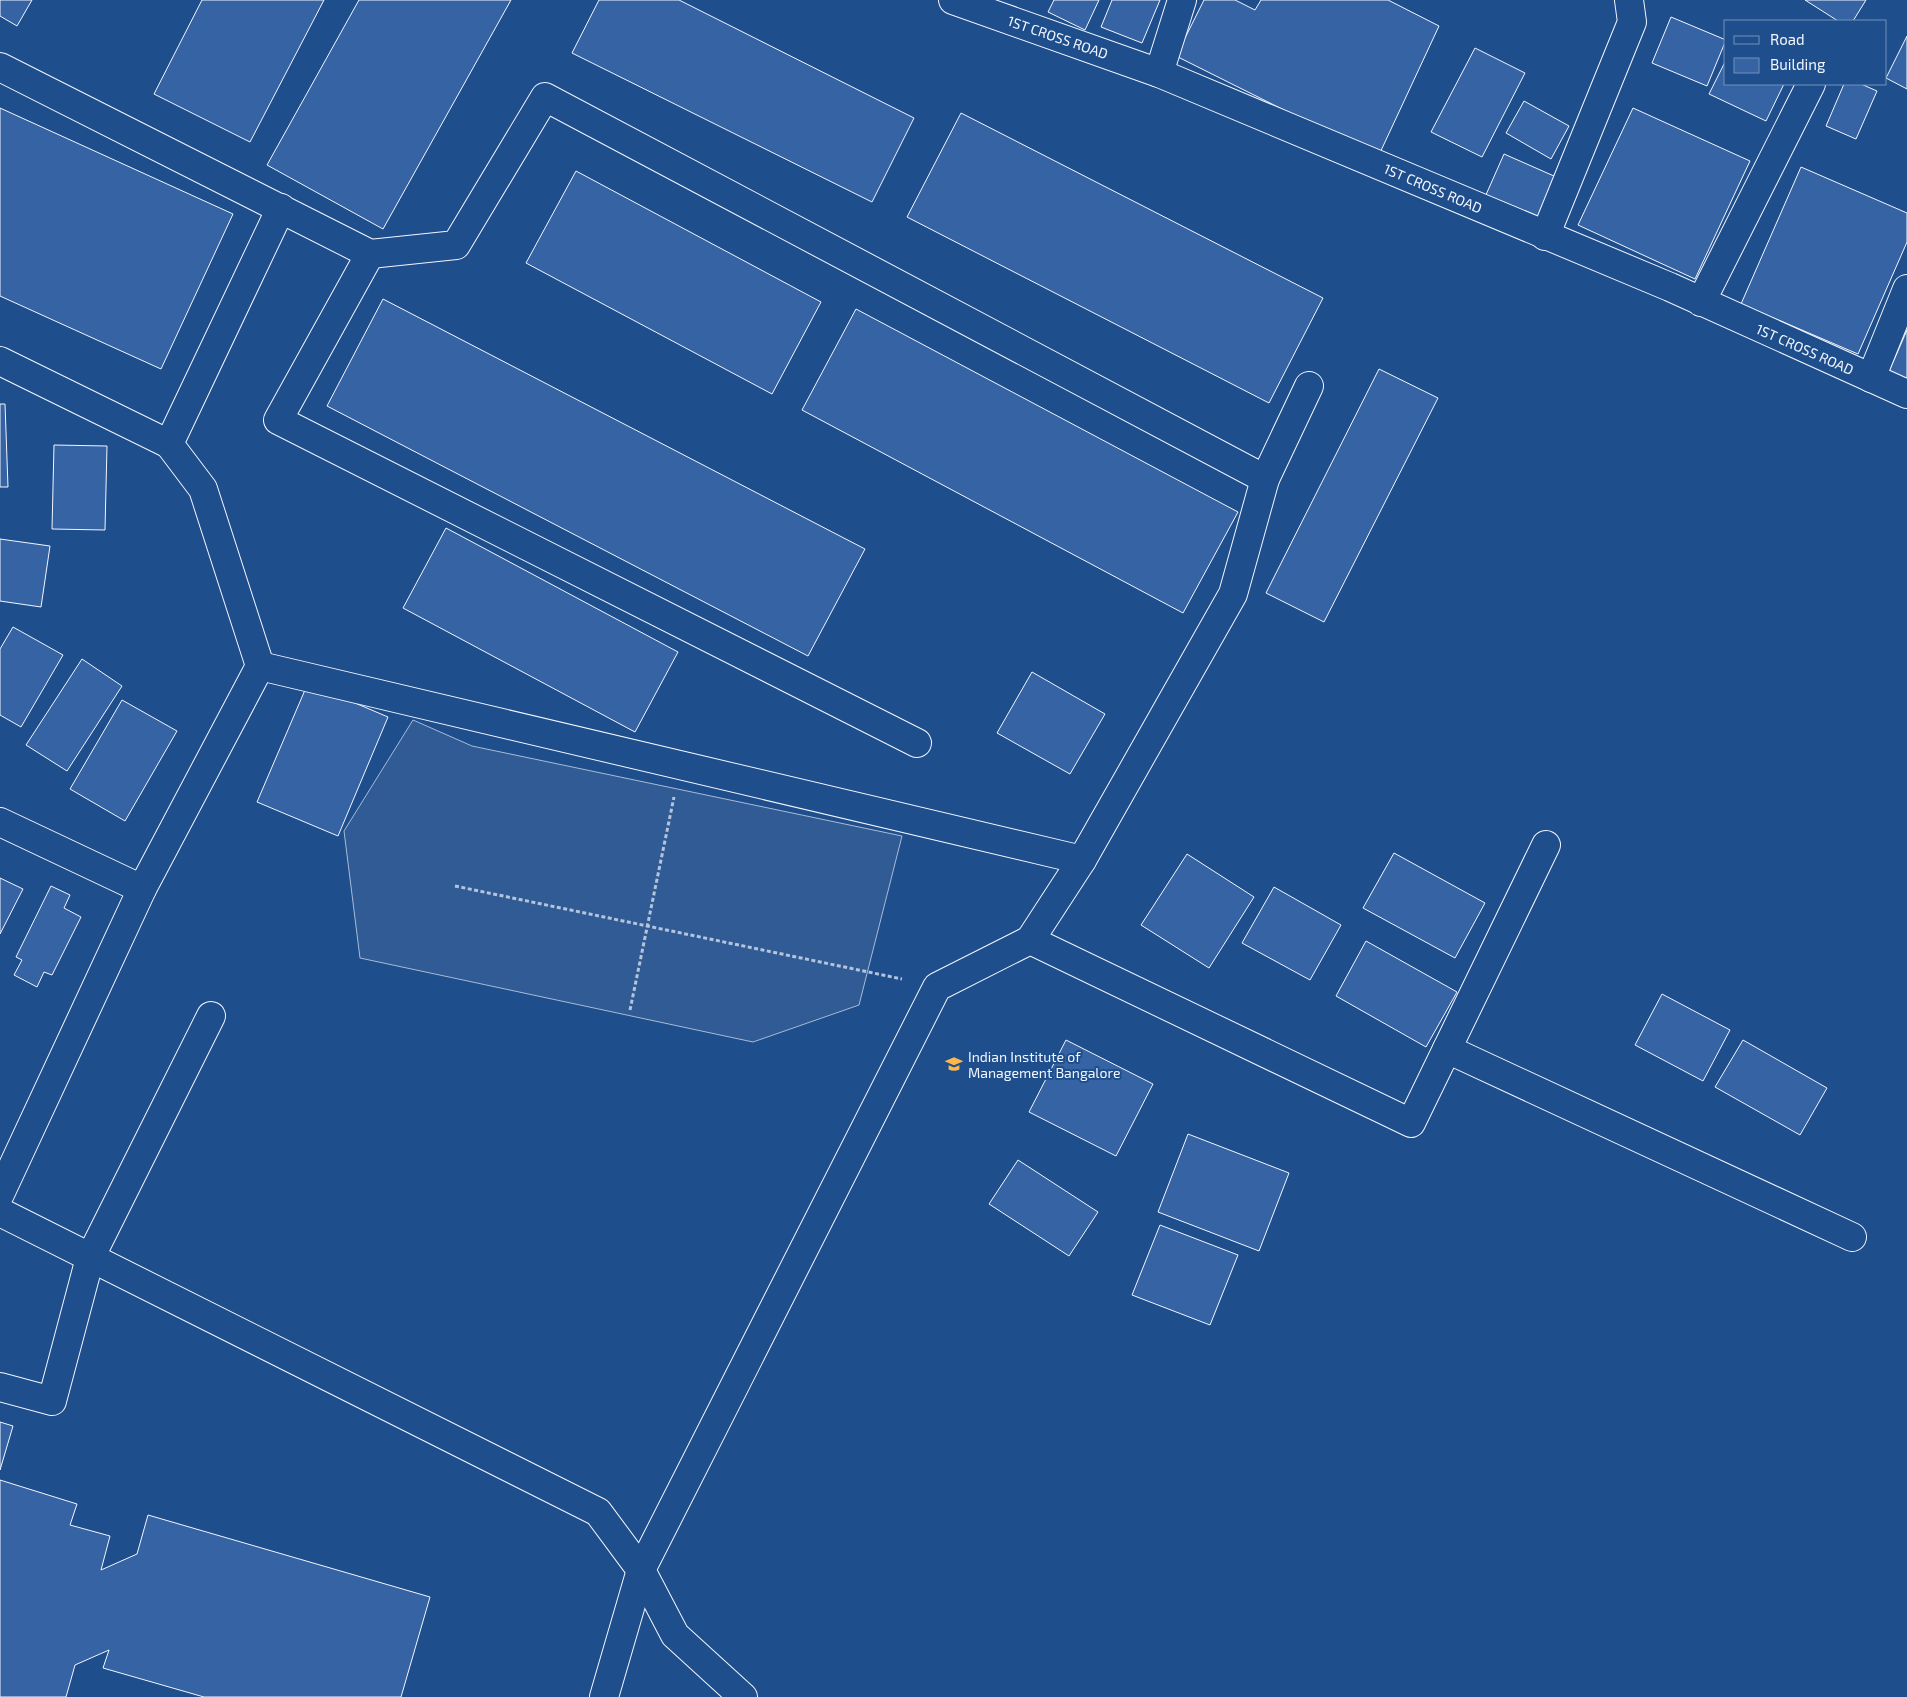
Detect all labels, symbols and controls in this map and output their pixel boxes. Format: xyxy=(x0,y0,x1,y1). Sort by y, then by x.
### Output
street label: 1ST CROSS ROAD xyxy=(1006,12,1110,62)
legend xyxy=(1724,20,1887,85)
text: Road xyxy=(1770,30,1805,48)
text: Building xyxy=(1770,55,1826,73)
street label: 1ST CROSS ROAD xyxy=(1381,160,1485,216)
street label: 1ST CROSS ROAD xyxy=(1754,320,1856,378)
place label: Indian Institute of Management Bangalore xyxy=(968,1048,1120,1081)
school or university icon: Indian Institute of Management Bangalore xyxy=(944,1054,964,1074)

